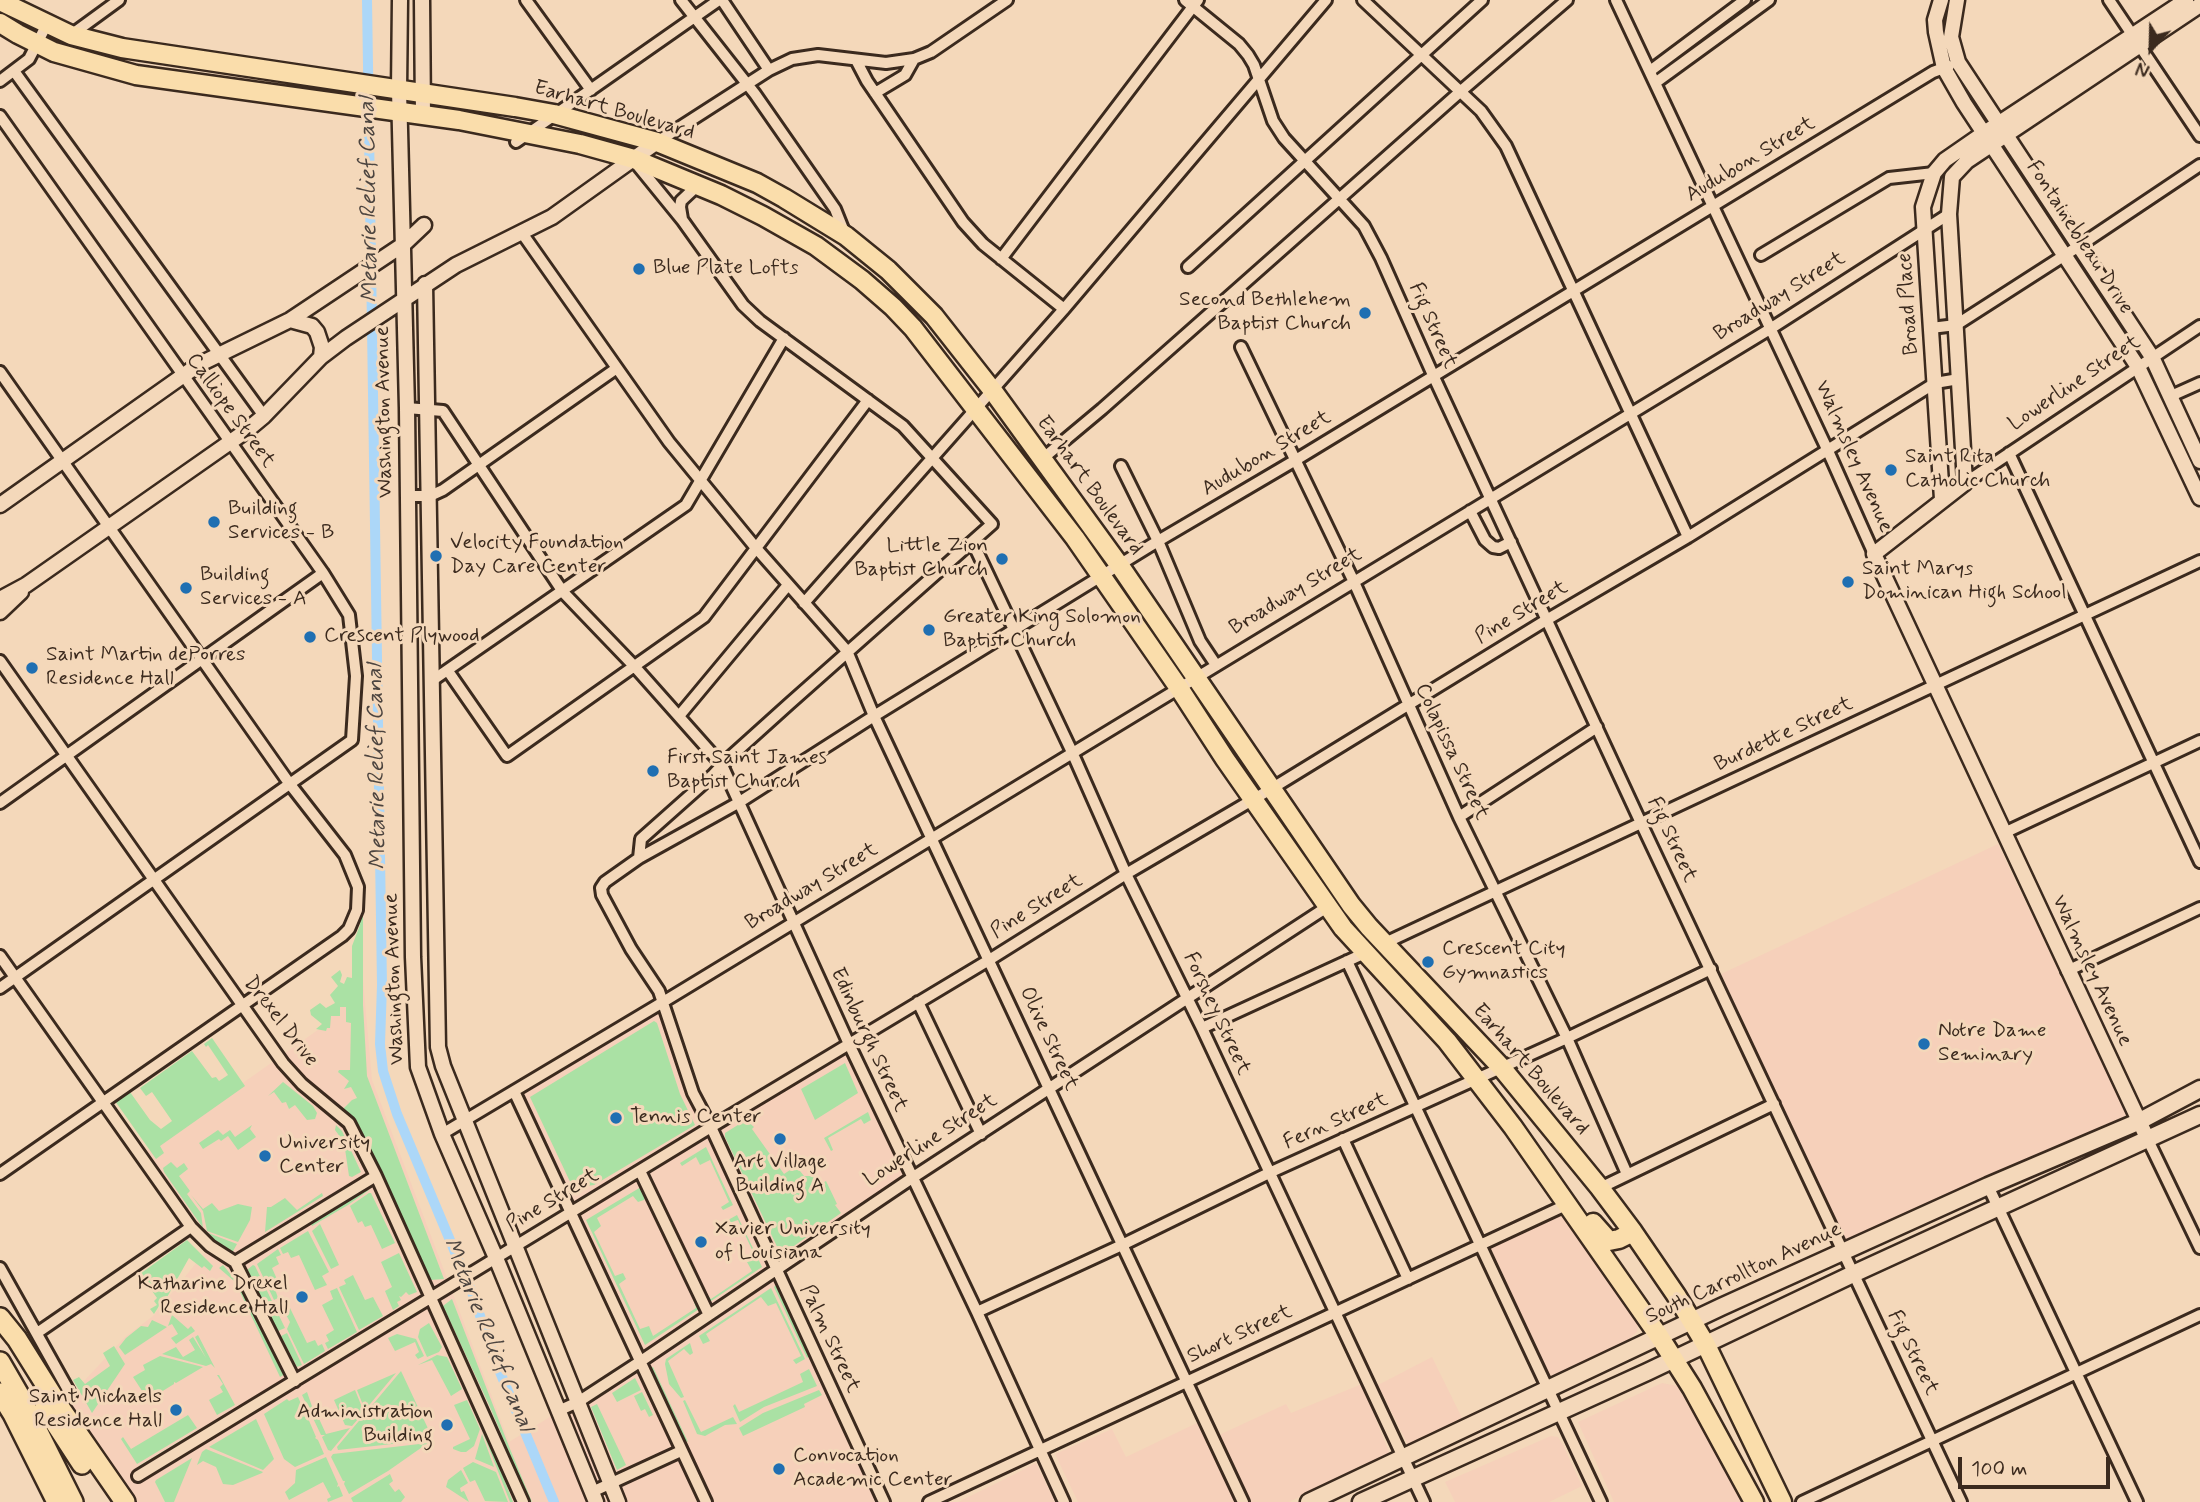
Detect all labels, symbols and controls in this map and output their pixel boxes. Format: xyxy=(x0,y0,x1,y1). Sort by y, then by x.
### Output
north arrow xyxy=(2116,14,2186,84)
text: N xyxy=(2132,55,2153,83)
street label: Earhart Boulevard xyxy=(531,76,697,146)
water label: Metarie Relief Canal xyxy=(354,97,386,303)
street label: Audubon Street xyxy=(1682,112,1820,208)
street label: Fontainebleau Drive xyxy=(2020,157,2138,319)
street label: Broadway Street xyxy=(1710,247,1850,347)
street label: Broad Place xyxy=(1893,252,1925,356)
place label: Blue Plate Lofts xyxy=(653,256,799,282)
marker: Blue Plate Lofts xyxy=(631,261,647,277)
street label: Fig Street xyxy=(1402,279,1462,373)
place label: Second Bethlehem Baptist Church xyxy=(1179,288,1351,338)
marker: Second Bethlehem Baptist Church xyxy=(1357,305,1373,321)
street label: Washington Avenue xyxy=(371,326,399,498)
street label: Lowerline Street xyxy=(2004,331,2146,437)
street label: Calliope Street xyxy=(180,349,280,473)
street label: Walmsley Avenue xyxy=(1808,377,1898,537)
street label: Audubon Street xyxy=(1198,406,1336,502)
street label: Earhart Boulevard xyxy=(1030,411,1148,561)
place label: Saint Rita Catholic Church xyxy=(1905,445,2050,495)
marker: Saint Rita Catholic Church xyxy=(1883,462,1899,478)
place label: Building Services - B xyxy=(228,497,334,547)
marker: Building Services - B xyxy=(206,514,222,530)
place label: Velocity Foundation Day Care Center xyxy=(450,531,624,581)
place label: Little Zion Baptist Church xyxy=(855,534,988,584)
street label: Broadway Street xyxy=(1225,543,1367,641)
marker: Velocity Foundation Day Care Center xyxy=(428,548,444,564)
marker: Little Zion Baptist Church xyxy=(994,551,1010,567)
place label: Saint Marys Dominican High School xyxy=(1862,557,2066,607)
place label: Building Services - A xyxy=(200,563,307,613)
marker: Saint Marys Dominican High School xyxy=(1840,574,1856,590)
street label: Pine Street xyxy=(1471,576,1573,650)
marker: Building Services - A xyxy=(178,580,194,596)
place label: Greater King Solomon Baptist Church xyxy=(943,605,1141,655)
marker: Greater King Solomon Baptist Church xyxy=(921,622,937,638)
place label: Crescent Plywood xyxy=(324,624,480,650)
marker: Crescent Plywood xyxy=(302,629,318,645)
place label: Saint Martin dePorres Residence Hall xyxy=(46,643,245,693)
marker: Saint Martin dePorres Residence Hall xyxy=(24,660,40,676)
water label: Metarie Relief Canal xyxy=(362,664,394,870)
street label: Colapissa Street xyxy=(1408,680,1494,824)
street label: Burdette Street xyxy=(1711,692,1857,778)
place label: First Saint James Baptist Church xyxy=(667,746,827,796)
marker: First Saint James Baptist Church xyxy=(645,763,661,779)
street label: Fig Street xyxy=(1640,793,1702,887)
street label: Broadway Street xyxy=(741,838,883,936)
street label: Pine Street xyxy=(986,869,1088,945)
street label: Walmsley Avenue xyxy=(2045,892,2137,1050)
street label: Washington Avenue xyxy=(379,893,411,1065)
place label: Crescent City Gymnastics xyxy=(1442,937,1565,987)
street label: Forshey Street xyxy=(1177,949,1255,1079)
marker: Crescent City Gymnastics xyxy=(1420,954,1436,970)
street label: Edinburgh Street xyxy=(824,964,912,1116)
street label: Drexel Drive xyxy=(237,972,323,1072)
street label: Olive Street xyxy=(1013,983,1083,1095)
street label: Earhart Boulevard xyxy=(1466,999,1594,1141)
place label: Notre Dame Seminary xyxy=(1938,1019,2046,1069)
marker: Notre Dame Seminary xyxy=(1916,1036,1932,1052)
street label: Fern Street xyxy=(1280,1088,1392,1156)
street label: Lowerline Street xyxy=(860,1089,1002,1193)
place label: Tennis Center xyxy=(630,1105,761,1131)
marker: Tennis Center xyxy=(608,1110,624,1126)
place label: University Center xyxy=(279,1131,370,1181)
marker: Art Village Building A xyxy=(772,1131,788,1147)
marker: University Center xyxy=(257,1148,273,1164)
place label: Art Village Building A xyxy=(733,1150,827,1200)
street label: Pine Street xyxy=(502,1164,604,1238)
place label: Xavier University of Louisiana xyxy=(715,1217,871,1267)
street label: South Carrollton Avenue xyxy=(1642,1218,1846,1330)
water label: Metarie Relief Canal xyxy=(436,1234,538,1436)
marker: Xavier University of Louisiana xyxy=(693,1234,709,1250)
place label: Katharine Drexel Residence Hall xyxy=(138,1272,288,1322)
street label: Palm Street xyxy=(793,1281,865,1397)
marker: Katharine Drexel Residence Hall xyxy=(294,1289,310,1305)
street label: Short Street xyxy=(1184,1300,1296,1370)
street label: Fig Street xyxy=(1881,1306,1943,1400)
place label: Saint Michaels Residence Hall xyxy=(29,1385,162,1435)
place label: Administration Building xyxy=(297,1400,433,1450)
marker: Saint Michaels Residence Hall xyxy=(168,1402,184,1418)
marker: Administration Building xyxy=(439,1417,455,1433)
scale bar xyxy=(1962,1442,2114,1486)
place label: Convocation Academic Center xyxy=(793,1444,953,1494)
text: 100 m xyxy=(1971,1455,2027,1483)
marker: Convocation Academic Center xyxy=(771,1461,787,1477)

